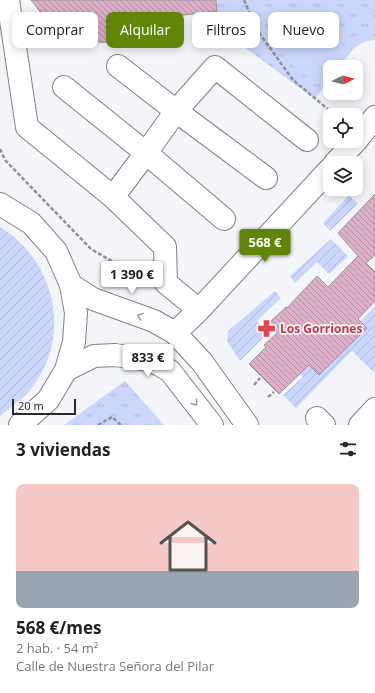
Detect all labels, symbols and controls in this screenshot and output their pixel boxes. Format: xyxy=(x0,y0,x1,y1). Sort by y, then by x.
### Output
chip: Comprar xyxy=(12,12,98,48)
chip: Alquilar xyxy=(106,12,184,48)
chip: Filtros xyxy=(192,12,260,48)
chip: Nuevo xyxy=(268,12,339,48)
north arrow xyxy=(323,60,363,100)
map controls xyxy=(323,60,363,196)
button: locate xyxy=(323,108,363,148)
button: layers xyxy=(323,156,363,196)
pin: 568 € xyxy=(237,229,293,263)
text: 568 € xyxy=(248,233,282,251)
pin: 1 390 € xyxy=(95,261,169,295)
text: 1 390 € xyxy=(110,265,154,283)
one-way arrow xyxy=(137,312,144,321)
pharmacy icon: Los Gorriones xyxy=(257,319,277,339)
place label: Los Gorriones xyxy=(280,320,362,337)
pin: 833 € xyxy=(120,344,176,378)
text: 833 € xyxy=(131,348,165,366)
scale bar xyxy=(12,397,76,416)
text: 20 m xyxy=(18,398,44,413)
one-way arrow xyxy=(190,399,197,406)
text: 3 viviendas xyxy=(16,438,111,461)
icon: filters xyxy=(337,438,359,460)
icon: home xyxy=(152,510,224,582)
text: 568 €/mes xyxy=(16,616,102,639)
text: 2 hab. · 54 m² xyxy=(16,639,98,657)
text: Calle de Nuestra Señora del Pilar xyxy=(16,657,214,675)

